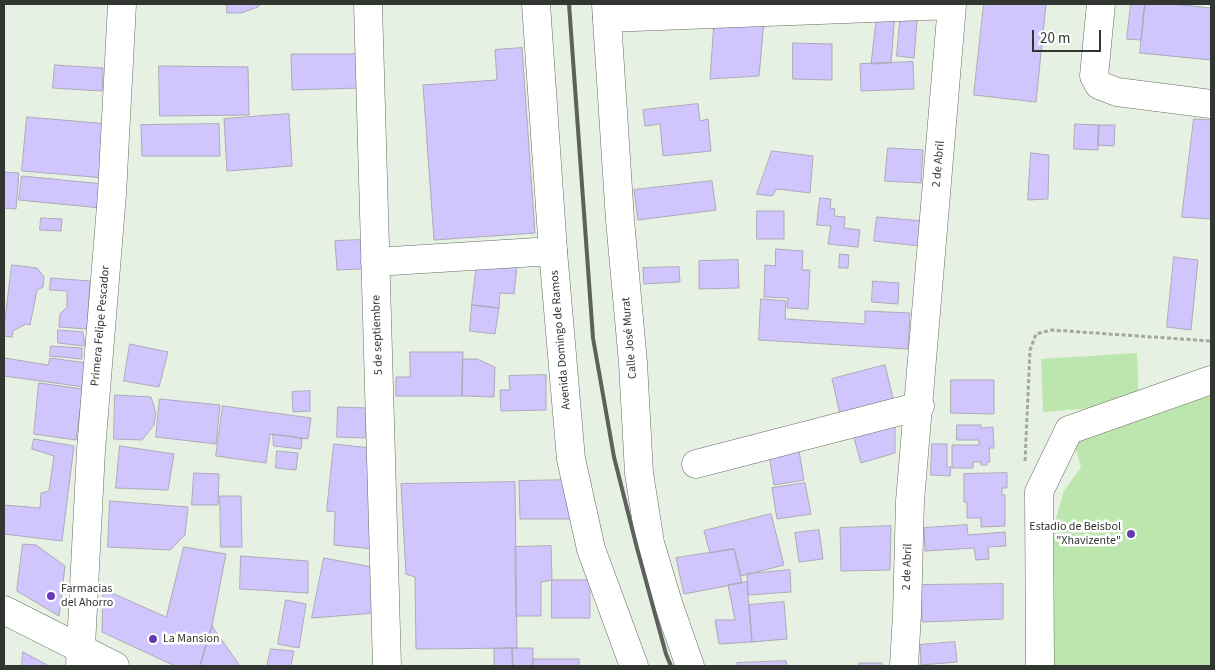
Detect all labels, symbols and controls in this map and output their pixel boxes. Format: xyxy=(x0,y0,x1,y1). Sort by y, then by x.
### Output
scale bar xyxy=(1035,20,1104,52)
text: 20 m xyxy=(1040,28,1070,49)
street label: 2 de Abril xyxy=(930,140,948,188)
street label: Primera Felipe Pescador xyxy=(89,265,113,387)
street label: Avenida Domingo de Ramos xyxy=(548,270,574,410)
street label: 5 de septiembre xyxy=(369,295,387,375)
street label: Calle José Murat xyxy=(619,297,641,379)
place label: Estadio de Beisbol "Xhavizente" xyxy=(1029,520,1121,548)
marker: Estadio de Beisbol "Xhavizente" xyxy=(1125,528,1137,540)
street label: 2 de Abril xyxy=(900,543,916,591)
place label: Farmacias del Ahorro xyxy=(61,582,113,610)
marker: Farmacias del Ahorro xyxy=(45,590,57,602)
place label: La Mansion xyxy=(163,632,220,646)
marker: La Mansion xyxy=(147,633,159,645)

